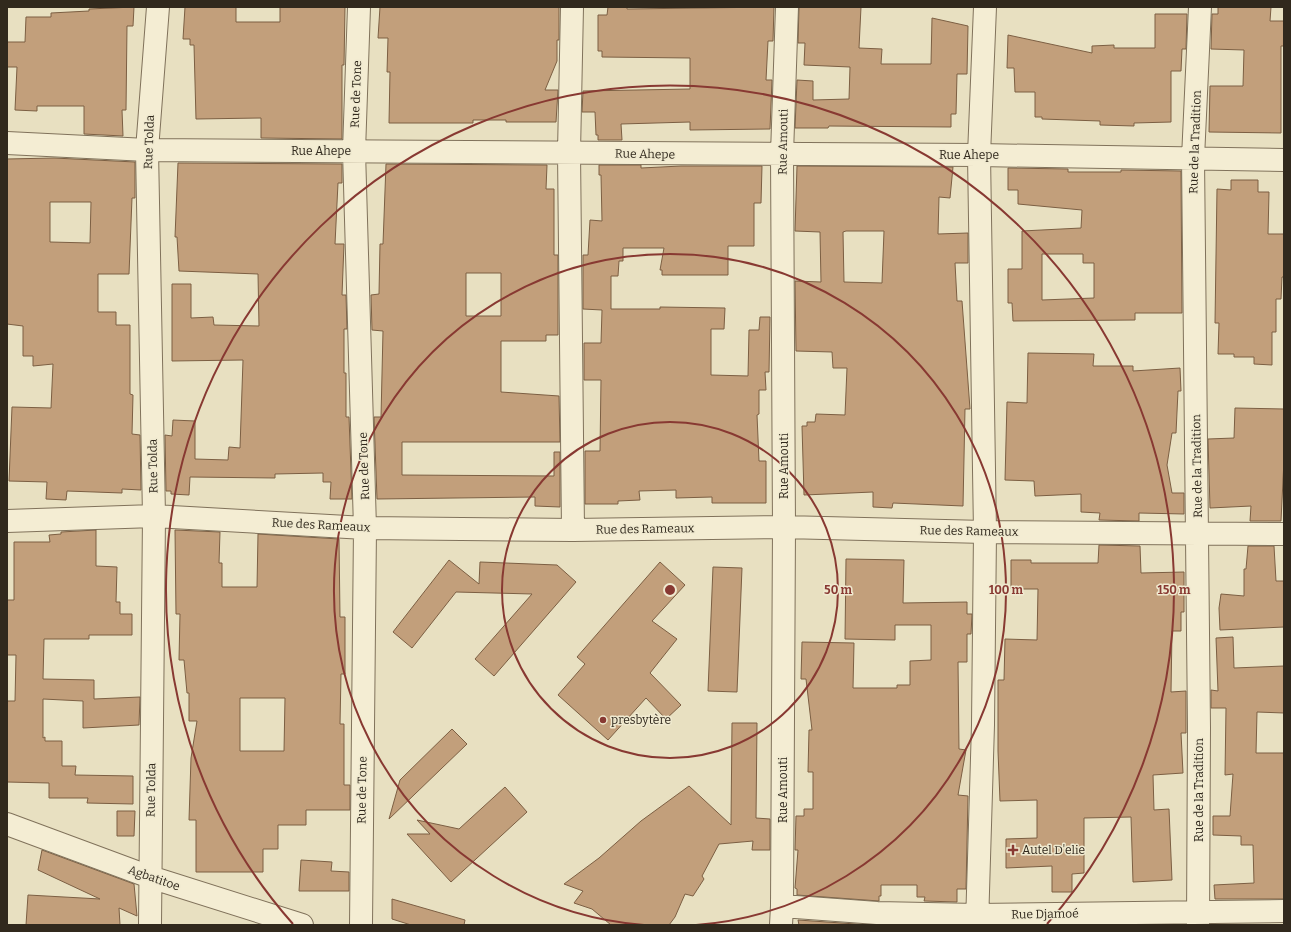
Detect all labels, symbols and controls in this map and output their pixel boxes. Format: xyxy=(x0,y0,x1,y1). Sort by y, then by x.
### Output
street label: Rue de Tone xyxy=(348,60,364,128)
street label: Rue de la Tradition xyxy=(1186,89,1204,194)
street label: Rue Amouti xyxy=(775,108,791,175)
street label: Rue Tolda xyxy=(141,114,157,169)
street label: Rue Ahepe xyxy=(291,144,351,158)
street label: Rue Ahepe xyxy=(615,146,675,162)
street label: Rue Ahepe xyxy=(939,148,999,162)
street label: Rue de la Tradition xyxy=(1189,414,1205,518)
street label: Rue de Tone xyxy=(356,432,372,500)
street label: Rue Amouti xyxy=(777,433,791,499)
street label: Rue Tolda xyxy=(146,438,160,493)
street label: Rue des Rameaux xyxy=(271,515,371,535)
street label: Rue des Rameaux xyxy=(596,521,695,537)
street label: Rue des Rameaux xyxy=(920,523,1019,539)
centre of rings xyxy=(663,583,677,597)
text: 50 m xyxy=(824,583,852,597)
text: 100 m xyxy=(989,583,1024,597)
text: 150 m xyxy=(1158,583,1191,597)
place label: presbytère xyxy=(611,713,671,727)
marker: presbytère xyxy=(598,715,608,725)
street label: Rue de la Tradition xyxy=(1192,738,1206,842)
street label: Rue de Tone xyxy=(354,756,370,824)
street label: Rue Amouti xyxy=(776,757,790,823)
street label: Rue Tolda xyxy=(144,762,158,817)
place label: Autel D'elie xyxy=(1022,843,1085,857)
marker: Autel D'elie xyxy=(1007,844,1019,856)
street label: Agbatitoe xyxy=(126,863,182,893)
street label: Rue Djamoé xyxy=(1011,906,1079,922)

